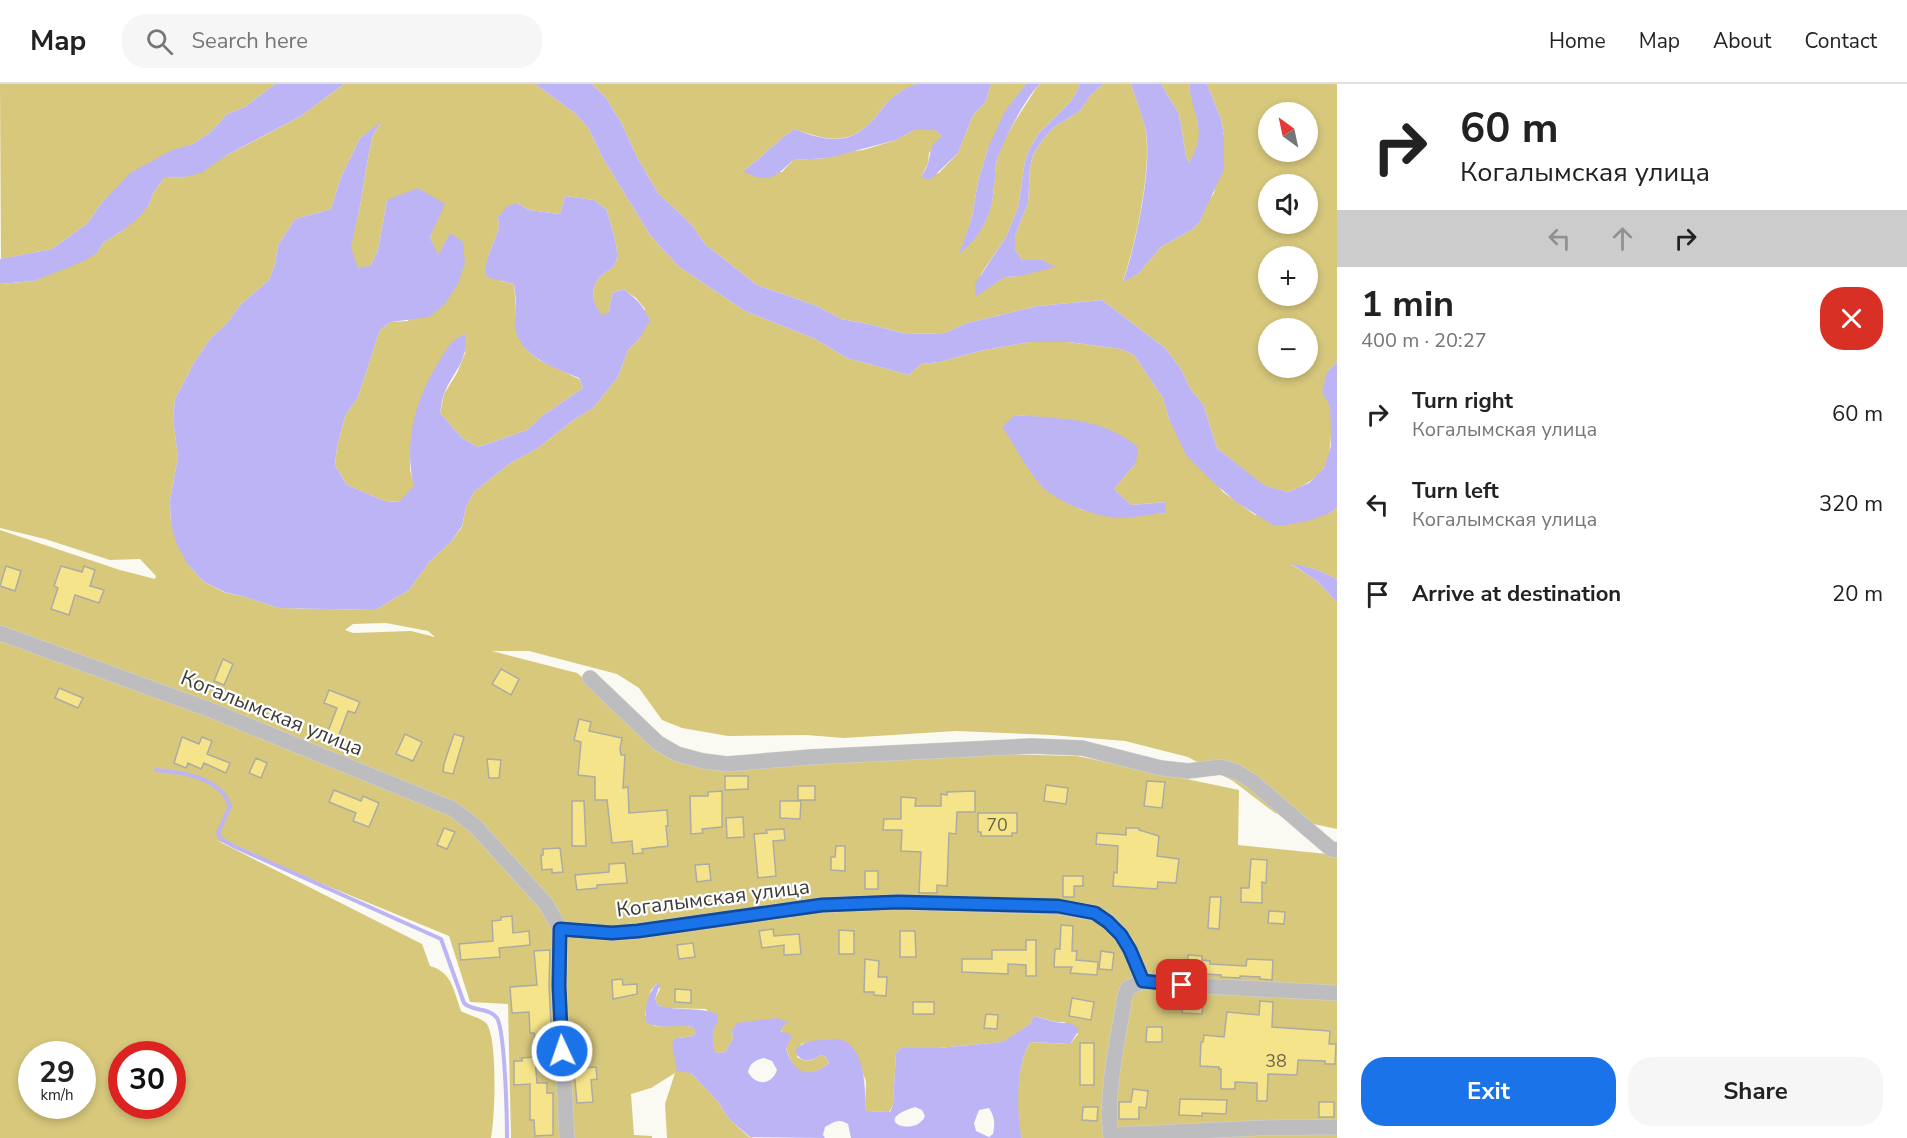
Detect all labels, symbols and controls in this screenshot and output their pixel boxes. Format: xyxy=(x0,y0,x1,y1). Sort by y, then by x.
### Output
search box xyxy=(122,14,542,68)
text: Map xyxy=(30,22,86,60)
icon: search xyxy=(143,25,176,58)
text: Search here xyxy=(191,26,308,56)
text: Home xyxy=(1549,27,1606,55)
text: Map xyxy=(1639,27,1680,55)
text: About xyxy=(1713,27,1771,55)
text: Contact xyxy=(1804,27,1877,55)
text: 60 m xyxy=(1460,100,1559,157)
north arrow xyxy=(1258,102,1318,162)
map controls xyxy=(1258,102,1318,378)
icon: right xyxy=(1361,108,1439,186)
text: Когалымская улица xyxy=(1460,154,1710,191)
button: sound xyxy=(1258,174,1318,234)
icon: left xyxy=(1543,222,1576,255)
icon: ahead xyxy=(1606,222,1639,255)
icon: right xyxy=(1669,222,1702,255)
button: + xyxy=(1258,246,1318,306)
text: 1 min xyxy=(1361,280,1454,329)
button: close xyxy=(1820,287,1883,350)
button: − xyxy=(1258,318,1318,378)
text: 400 m · 20:27 xyxy=(1361,327,1487,354)
text: Turn right xyxy=(1412,386,1513,416)
icon: right xyxy=(1361,398,1394,431)
text: 60 m xyxy=(1832,399,1883,429)
text: Когалымская улица xyxy=(1412,416,1597,443)
text: Turn left xyxy=(1412,476,1499,506)
icon: left xyxy=(1361,488,1394,521)
text: 320 m xyxy=(1819,489,1883,519)
text: Когалымская улица xyxy=(1412,506,1597,533)
icon: arrive xyxy=(1361,578,1394,611)
text: Arrive at destination xyxy=(1412,579,1621,609)
text: 20 m xyxy=(1832,579,1883,609)
street label: Когалымская улица xyxy=(177,664,367,762)
house number: 70 xyxy=(986,813,1008,837)
street label: Когалымская улица xyxy=(615,872,811,924)
pin xyxy=(1156,959,1207,1010)
icon: arrive xyxy=(1165,968,1198,1001)
position arrow xyxy=(530,1019,594,1083)
speed limit sign: 30 xyxy=(108,1041,186,1119)
house number: 38 xyxy=(1265,1049,1287,1073)
text: 29 xyxy=(39,1052,75,1093)
button: Exit xyxy=(1361,1057,1616,1126)
button: Share xyxy=(1628,1057,1883,1126)
text: km/h xyxy=(40,1085,74,1105)

